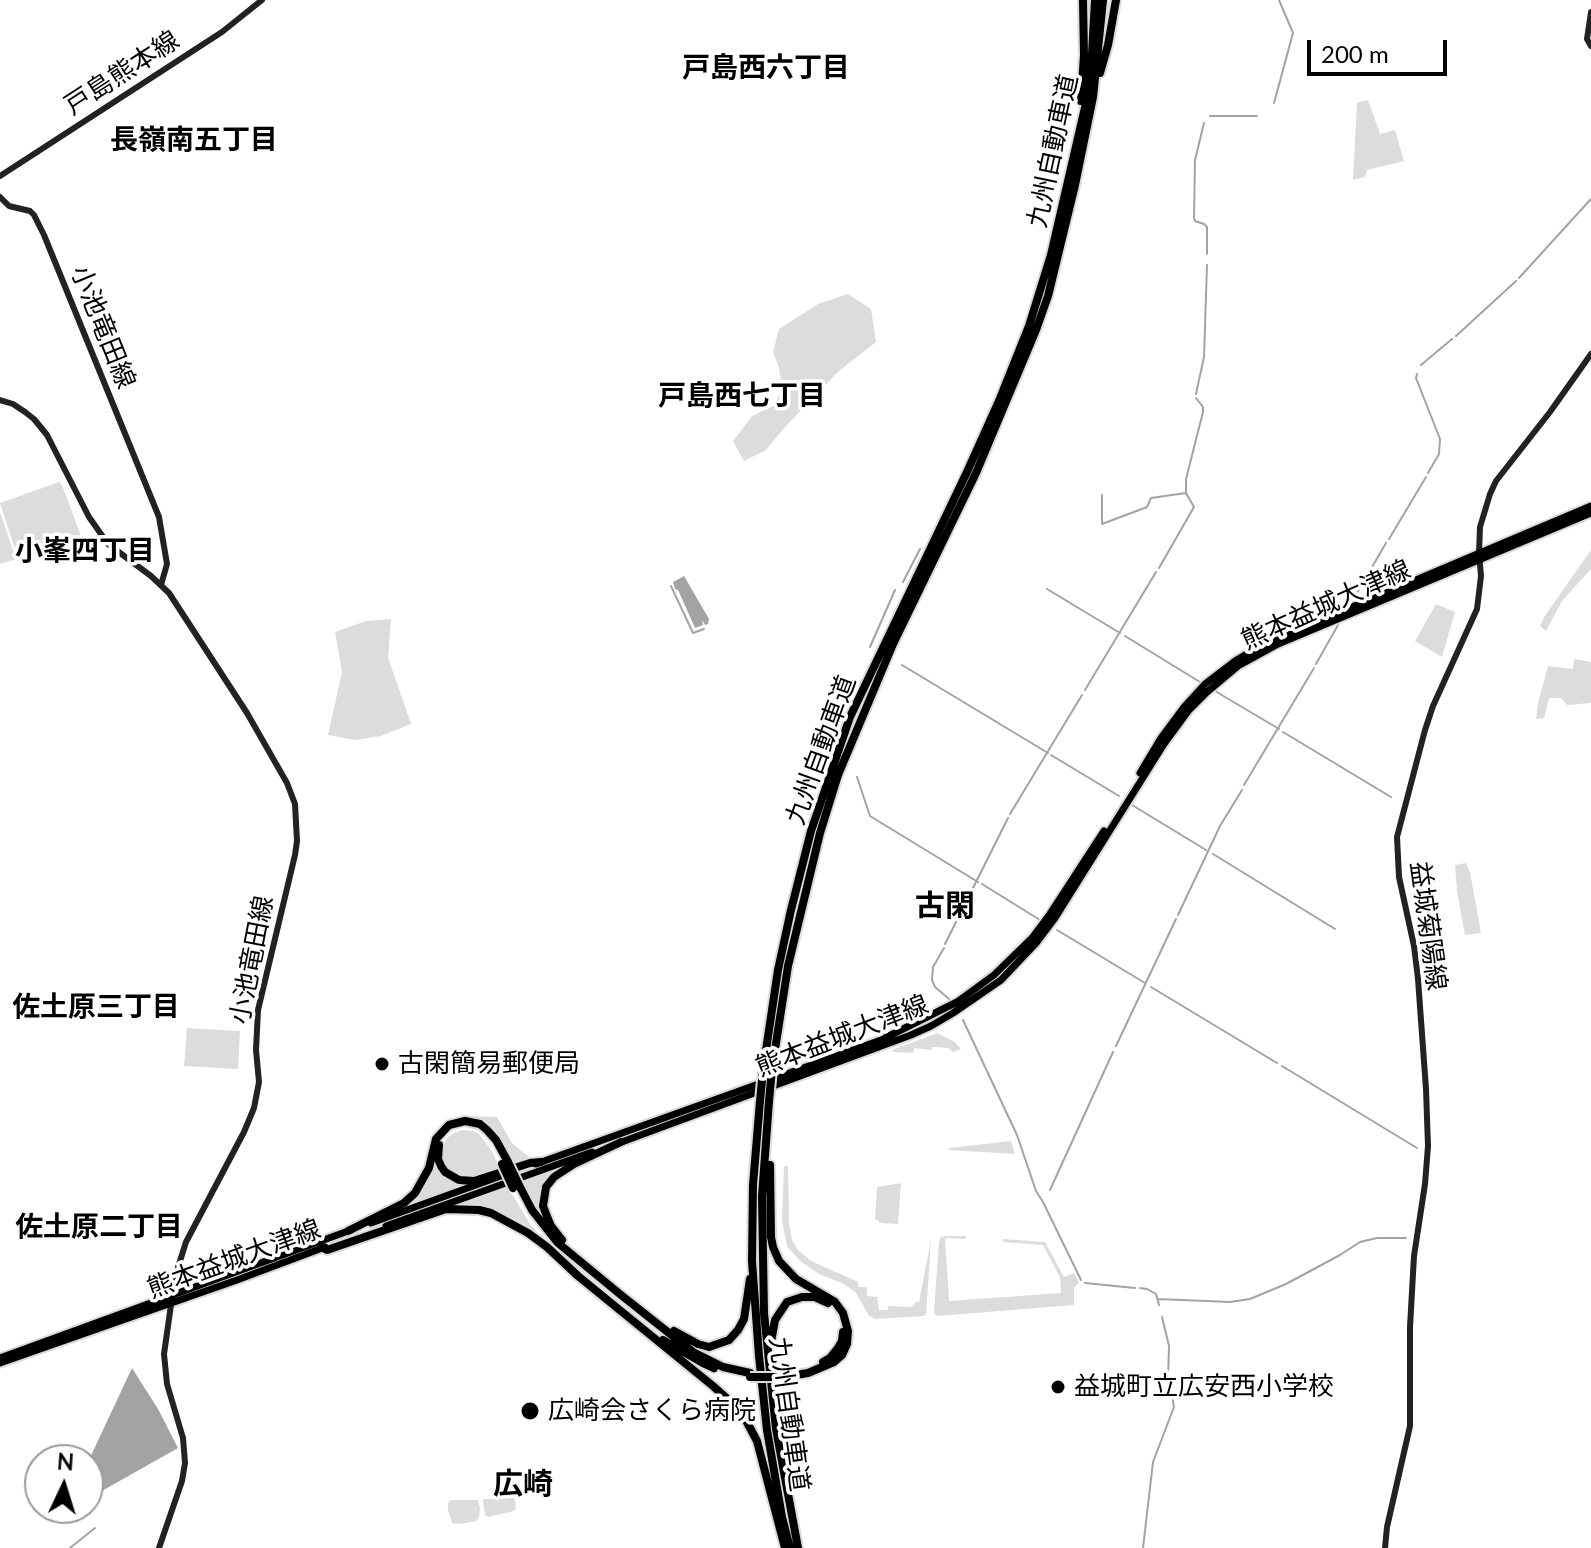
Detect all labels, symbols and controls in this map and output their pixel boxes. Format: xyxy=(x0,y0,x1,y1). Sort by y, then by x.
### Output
scale bar xyxy=(1311,24,1451,74)
street label: 戸島熊本線 xyxy=(59,25,185,121)
text: 200 m xyxy=(1321,39,1389,68)
district label: 戸島西六丁目 xyxy=(682,51,850,85)
street label: 九州自動車道 xyxy=(1022,71,1084,231)
district label: 長嶺南五丁目 xyxy=(110,123,278,157)
street label: 小池竜田線 xyxy=(64,261,142,393)
district label: 戸島西七丁目 xyxy=(658,379,826,413)
district label: 小峯四丁目 xyxy=(15,534,155,568)
street label: 熊本益城大津線 xyxy=(1237,554,1415,656)
street label: 九州自動車道 xyxy=(780,671,862,829)
street label: 益城菊陽線 xyxy=(1404,859,1452,993)
district label: 古閑 xyxy=(915,888,975,924)
street label: 小池竜田線 xyxy=(224,893,280,1027)
street label: 熊本益城大津線 xyxy=(751,989,933,1083)
district label: 佐土原三丁目 xyxy=(12,990,180,1024)
place label: 古閑簡易郵便局 xyxy=(398,1048,580,1080)
marker: 古閑簡易郵便局 xyxy=(373,1055,391,1073)
district label: 佐土原二丁目 xyxy=(15,1210,183,1244)
street label: 熊本益城大津線 xyxy=(143,1213,325,1305)
street label: 九州自動車道 xyxy=(763,1335,815,1493)
place label: 益城町立広安西小学校 xyxy=(1074,1371,1334,1403)
marker: 益城町立広安西小学校 xyxy=(1049,1378,1067,1396)
place label: 広崎会さくら病院 xyxy=(548,1395,756,1427)
marker: 広崎会さくら病院 xyxy=(519,1400,541,1422)
north arrow xyxy=(24,1444,104,1524)
text: N xyxy=(56,1447,75,1476)
district label: 広崎 xyxy=(493,1466,553,1502)

